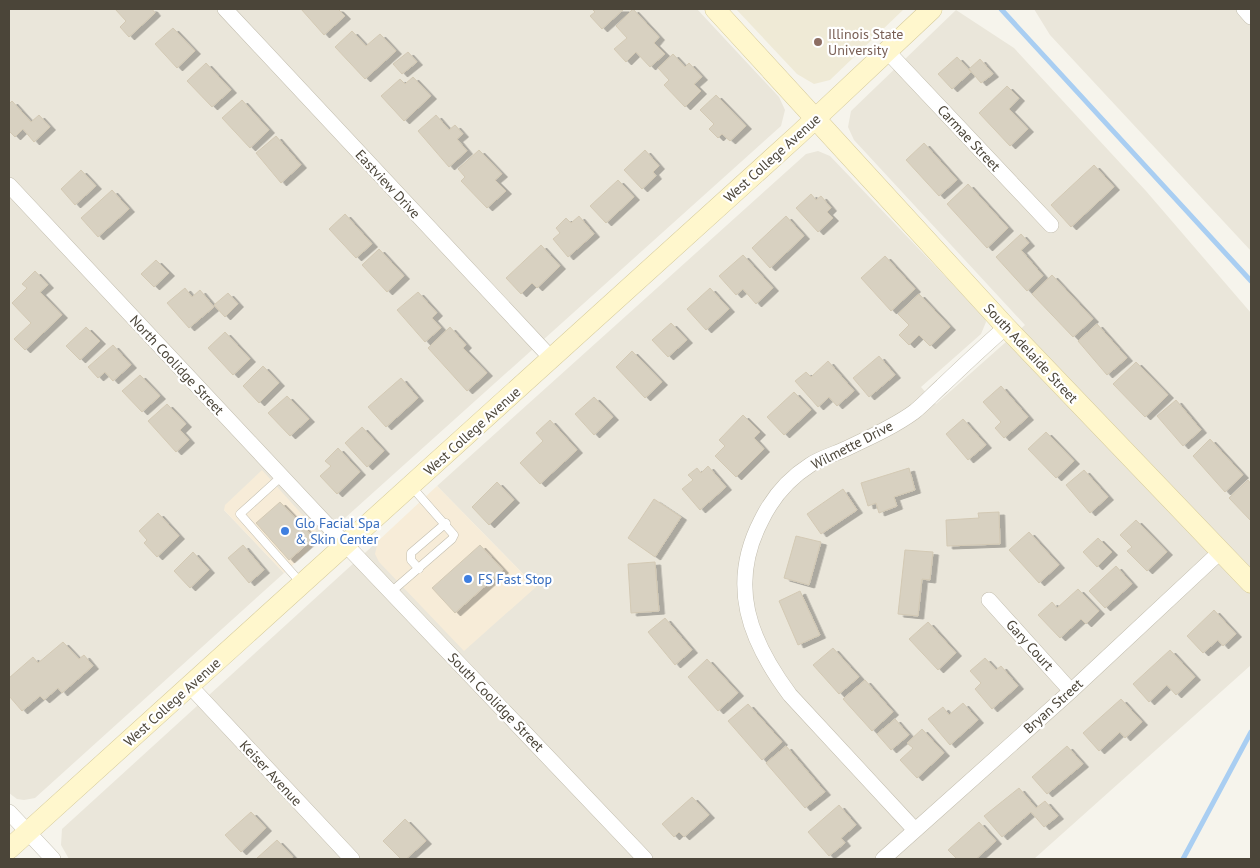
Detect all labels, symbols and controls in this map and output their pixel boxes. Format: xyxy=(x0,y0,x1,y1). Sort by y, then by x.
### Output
place label: Illinois State University xyxy=(828,25,903,59)
marker: Illinois State University xyxy=(812,36,824,48)
street label: Carmae Street xyxy=(934,101,1005,175)
street label: West College Avenue xyxy=(720,110,824,206)
street label: Eastview Drive xyxy=(352,146,424,222)
street label: South Adelaide Street xyxy=(980,299,1082,407)
street label: North Coolidge Street xyxy=(126,311,228,419)
street label: West College Avenue xyxy=(420,383,524,479)
street label: Wilmette Drive xyxy=(808,417,896,473)
place label: Glo Facial Spa & Skin Center xyxy=(295,514,380,548)
marker: Glo Facial Spa & Skin Center xyxy=(279,525,291,537)
place label: FS Fast Stop xyxy=(478,570,552,588)
marker: FS Fast Stop xyxy=(462,573,474,585)
street label: Gary Court xyxy=(1002,616,1058,674)
street label: South Coolidge Street xyxy=(444,649,548,755)
street label: West College Avenue xyxy=(120,654,224,750)
street label: Bryan Street xyxy=(1020,675,1087,737)
street label: Keiser Avenue xyxy=(236,736,306,810)

